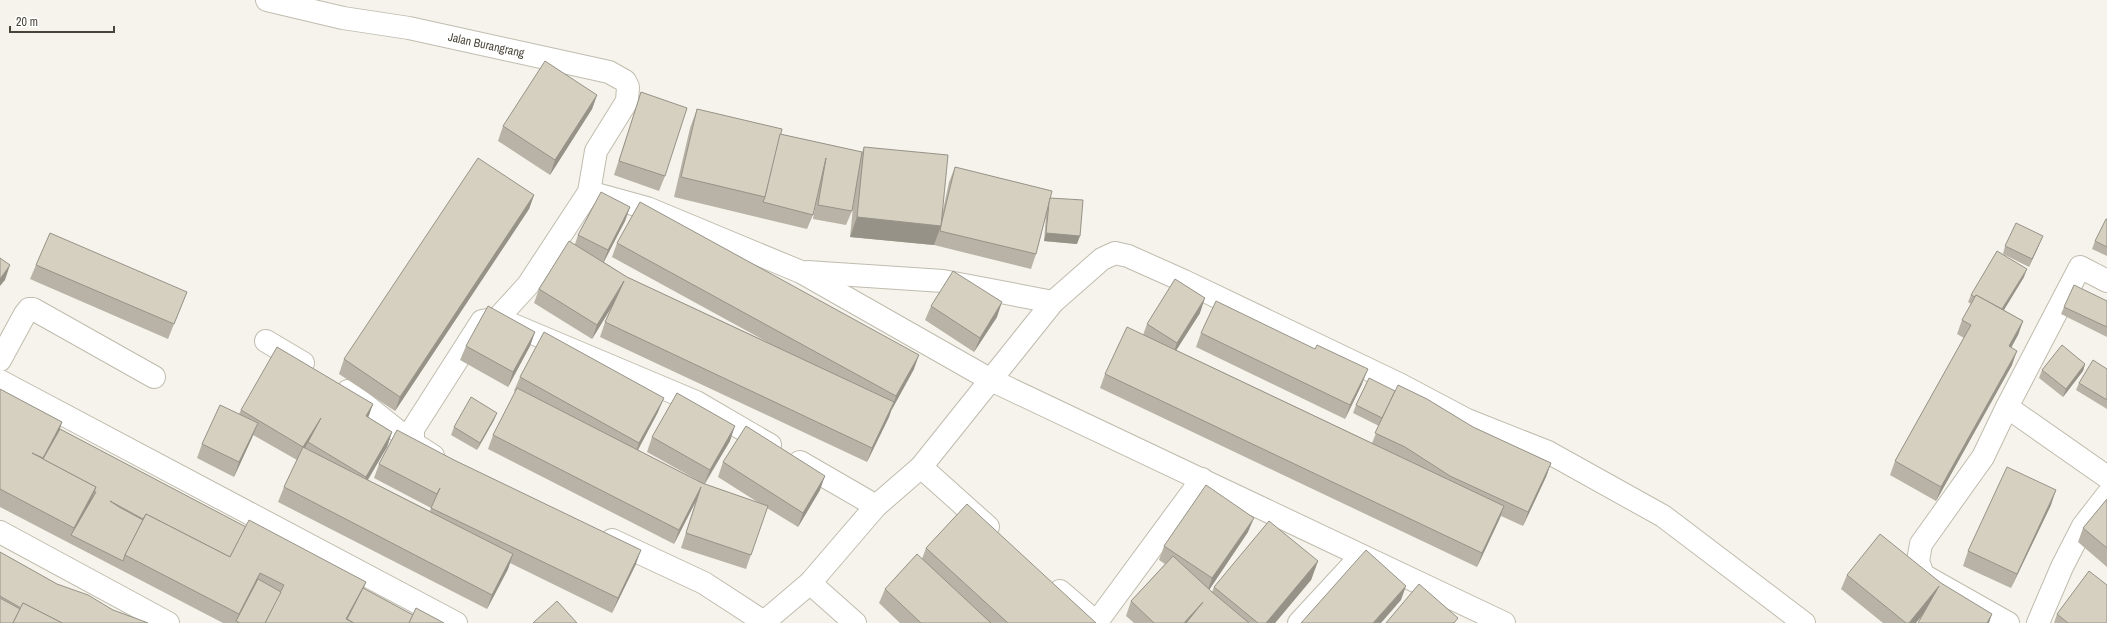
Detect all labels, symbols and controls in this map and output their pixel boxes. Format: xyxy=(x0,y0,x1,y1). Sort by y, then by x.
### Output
scale bar xyxy=(10,8,114,34)
text: 20 m xyxy=(16,14,38,30)
street label: Jalan Burangrang xyxy=(447,29,527,61)

